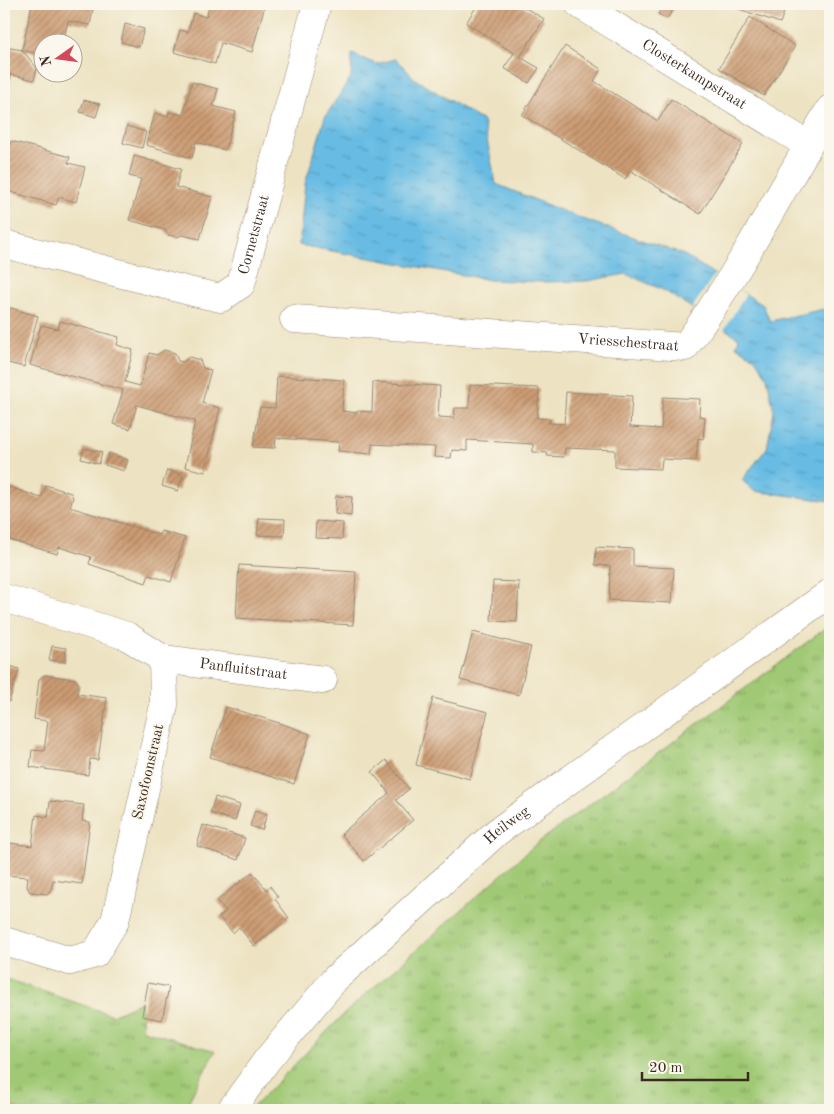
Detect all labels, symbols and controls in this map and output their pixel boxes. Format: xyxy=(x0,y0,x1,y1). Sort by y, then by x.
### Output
north arrow xyxy=(32,32,82,82)
street label: Closterkampstraat xyxy=(639,37,749,112)
text: N xyxy=(38,54,54,68)
street label: Cornetstraat xyxy=(236,193,272,276)
street label: Vriesschestraat xyxy=(577,332,679,354)
street label: Panfluitstraat xyxy=(199,656,288,683)
street label: Saxofoonstraat xyxy=(131,723,167,821)
street label: Heilweg xyxy=(481,804,532,847)
scale bar xyxy=(642,1049,748,1081)
text: 20 m xyxy=(649,1061,683,1076)

